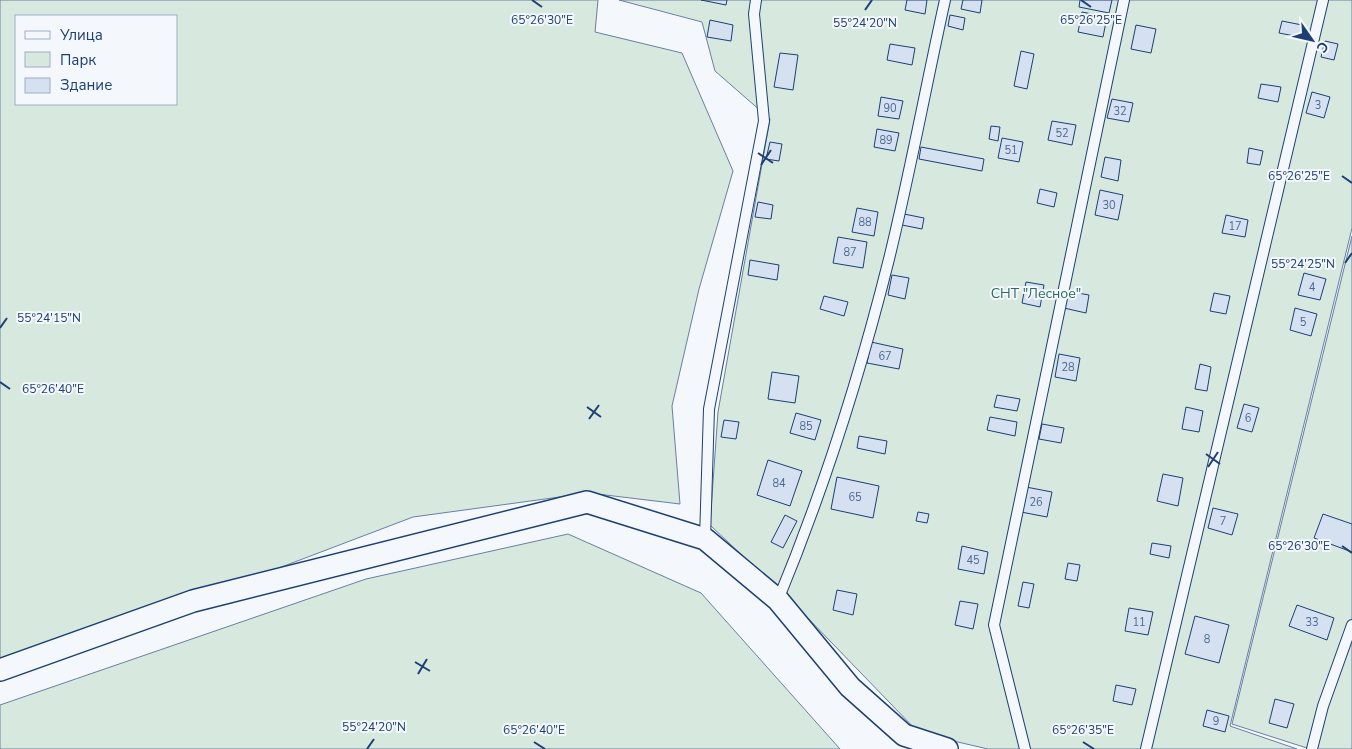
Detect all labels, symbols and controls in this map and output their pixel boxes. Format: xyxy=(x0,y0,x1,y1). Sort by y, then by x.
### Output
text: 65°26'30"E xyxy=(511,12,573,28)
text: 65°26'25"E xyxy=(1060,12,1122,28)
legend xyxy=(15,15,178,105)
text: 55°24'20"N xyxy=(833,15,897,31)
north arrow xyxy=(1287,15,1337,65)
text: Улица xyxy=(59,25,103,45)
text: С xyxy=(1312,38,1333,57)
text: Парк xyxy=(60,50,96,70)
text: Здание xyxy=(60,75,112,95)
house number: 3 xyxy=(1315,98,1321,113)
house number: 90 xyxy=(883,101,897,116)
house number: 32 xyxy=(1113,104,1127,119)
house number: 52 xyxy=(1055,126,1069,141)
house number: 89 xyxy=(879,133,893,148)
house number: 51 xyxy=(1004,143,1018,158)
text: 65°26'25"E xyxy=(1268,168,1330,184)
house number: 30 xyxy=(1102,198,1116,213)
house number: 88 xyxy=(858,215,872,230)
house number: 17 xyxy=(1228,219,1242,234)
house number: 87 xyxy=(843,245,857,260)
text: 55°24'25"N xyxy=(1271,256,1335,272)
house number: 4 xyxy=(1309,280,1316,295)
park label: СНТ "Лесное" xyxy=(991,284,1081,303)
text: 55°24'15"N xyxy=(17,310,81,326)
house number: 5 xyxy=(1300,315,1307,330)
house number: 67 xyxy=(878,349,892,364)
house number: 28 xyxy=(1061,360,1075,375)
text: 65°26'40"E xyxy=(22,381,84,397)
house number: 6 xyxy=(1245,411,1252,426)
house number: 85 xyxy=(799,419,813,434)
house number: 84 xyxy=(772,476,786,491)
house number: 65 xyxy=(848,490,862,505)
house number: 26 xyxy=(1029,495,1043,510)
house number: 7 xyxy=(1220,514,1226,529)
text: 65°26'30"E xyxy=(1268,538,1330,554)
house number: 45 xyxy=(966,553,980,568)
house number: 11 xyxy=(1132,615,1146,630)
house number: 33 xyxy=(1305,615,1319,630)
house number: 8 xyxy=(1204,632,1211,647)
house number: 9 xyxy=(1213,714,1219,729)
text: 55°24'20"N xyxy=(342,719,406,735)
text: 65°26'40"E xyxy=(503,722,565,738)
text: 65°26'35"E xyxy=(1052,722,1114,738)

